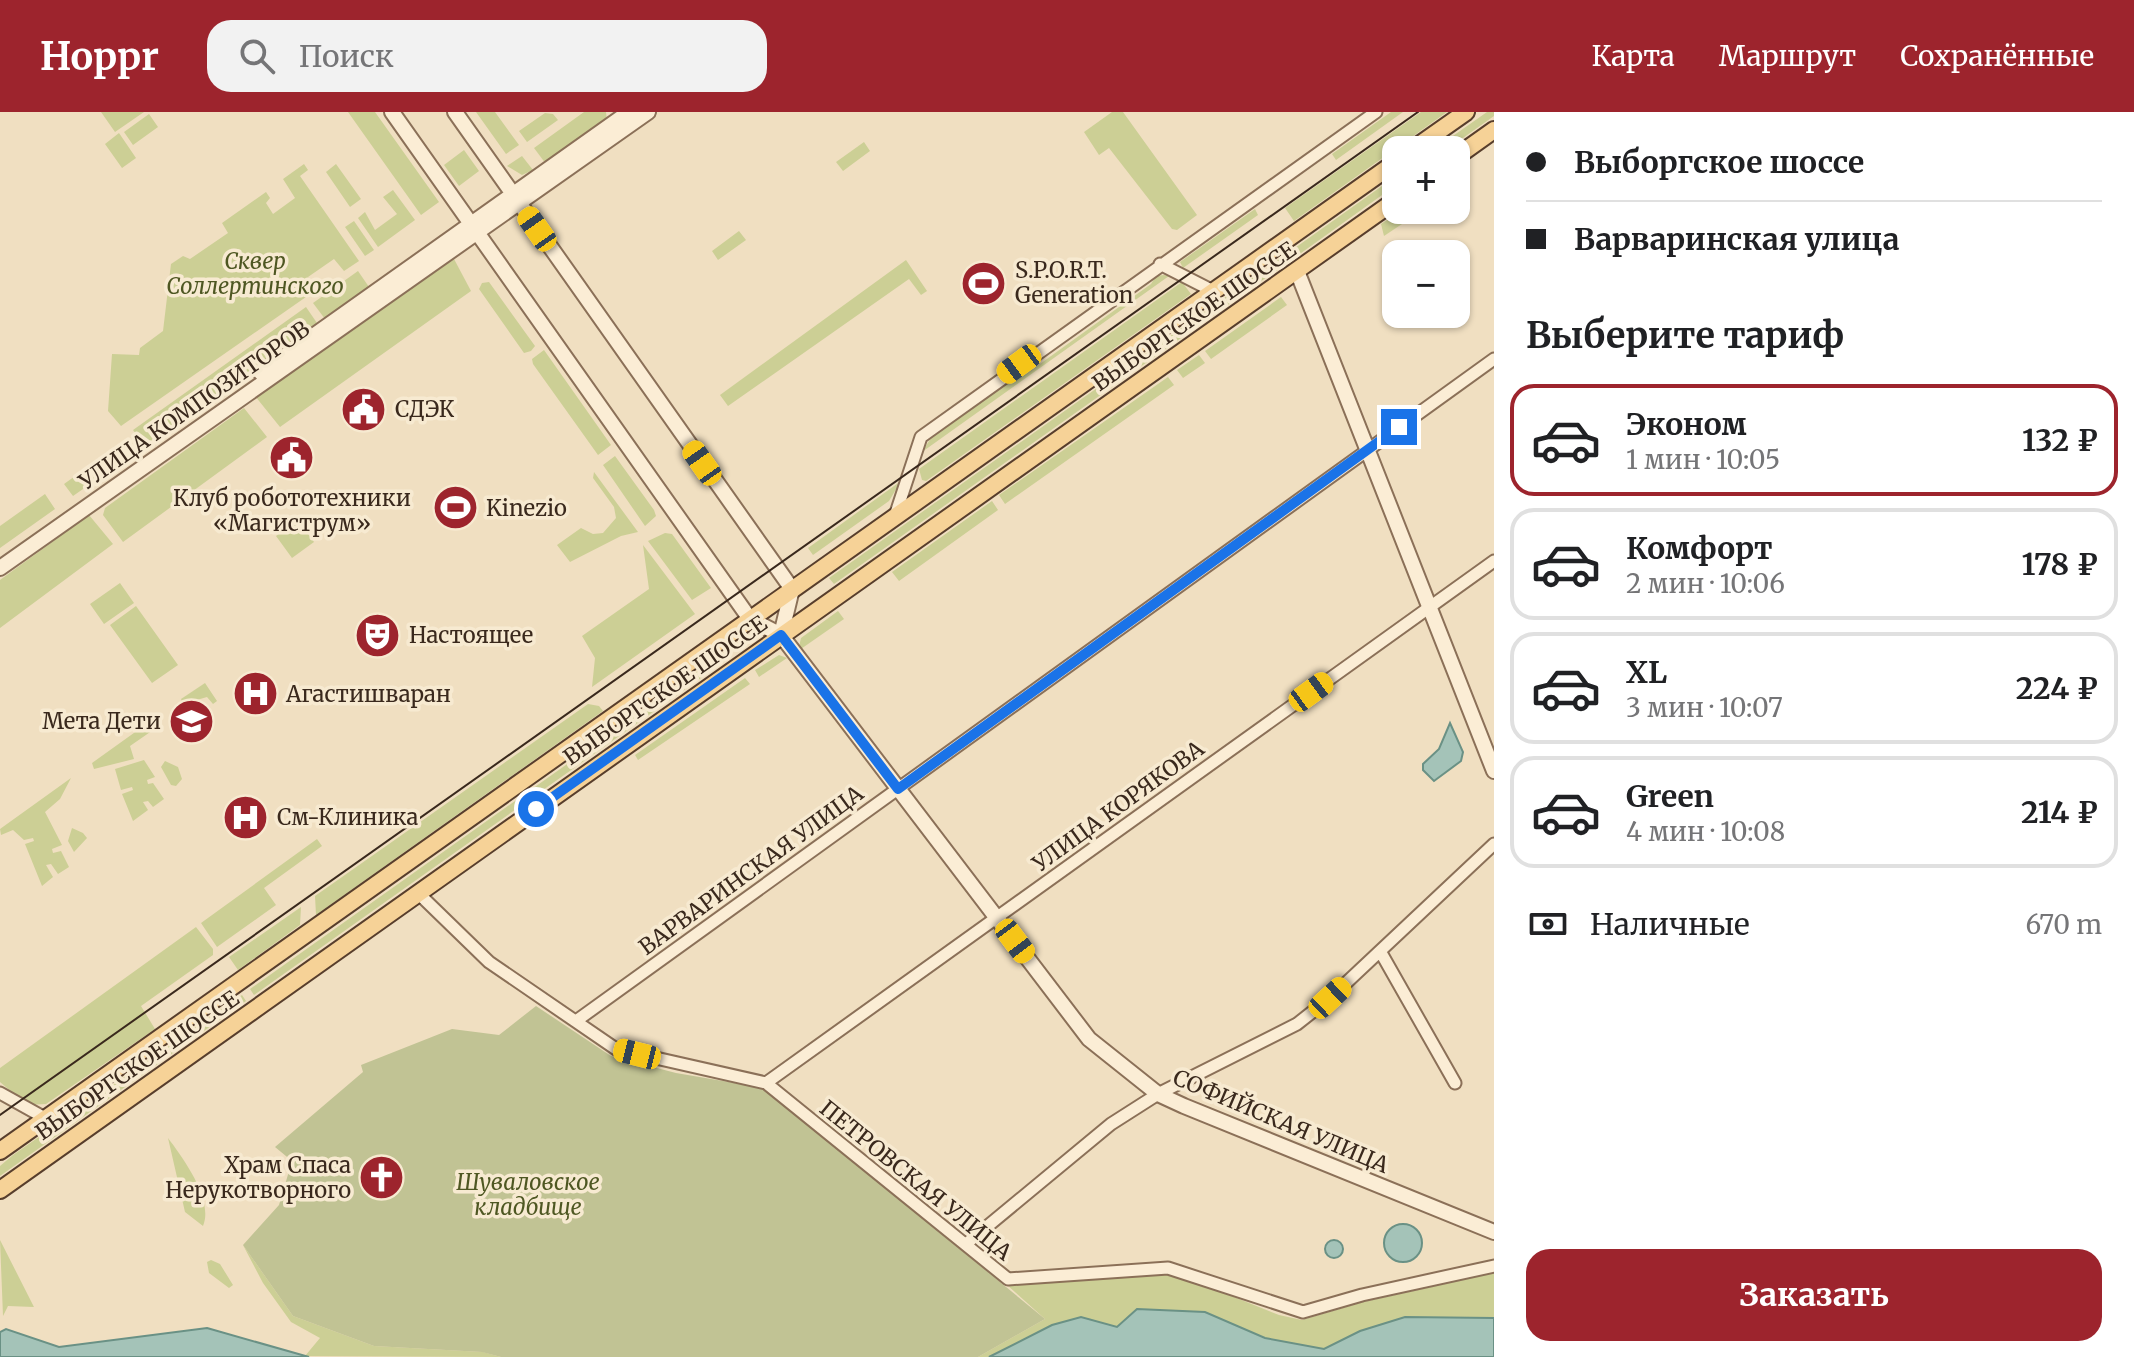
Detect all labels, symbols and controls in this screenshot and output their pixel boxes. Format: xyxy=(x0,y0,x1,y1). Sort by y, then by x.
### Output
search box xyxy=(207,20,767,92)
text: Hoppr xyxy=(40,33,159,80)
icon: search xyxy=(235,34,279,78)
text: Поиск xyxy=(299,37,394,75)
text: Карта xyxy=(1591,38,1675,74)
text: Маршрут xyxy=(1719,38,1856,74)
text: Сохранённые xyxy=(1900,38,2094,74)
map controls xyxy=(1382,136,1470,328)
button: + xyxy=(1382,136,1470,224)
text: Выборгское шоссе xyxy=(1574,143,1864,181)
car xyxy=(513,202,561,256)
text: Варваринская улица xyxy=(1574,220,1899,258)
street label: ВЫБОРГСКОЕ ШОССЕ xyxy=(1087,235,1301,397)
button: − xyxy=(1382,240,1470,328)
park label: Сквер Соллертинского xyxy=(166,247,344,300)
place label: S.P.O.R.T. Generation xyxy=(1015,256,1134,309)
sports icon: S.P.O.R.T. Generation xyxy=(960,259,1008,307)
text: Выберите тариф xyxy=(1526,313,1844,358)
street label: УЛИЦА КОМПОЗИТОРОВ xyxy=(72,314,315,496)
car xyxy=(993,340,1045,388)
public building icon: СДЭК xyxy=(340,385,388,433)
place label: СДЭК xyxy=(395,395,455,423)
icon: car xyxy=(1530,404,1602,476)
text: Эконом xyxy=(1626,405,1747,443)
route end xyxy=(1381,409,1417,445)
text: 132 ₽ xyxy=(2022,421,2098,459)
public building icon: Клуб робототехники «Магиструм» xyxy=(268,433,316,481)
car xyxy=(678,436,726,490)
text: 1 мин · 10:05 xyxy=(1626,443,1780,476)
place label: Клуб робототехники «Магиструм» xyxy=(173,484,411,537)
sports icon: Kinezio xyxy=(431,484,479,532)
place label: Kinezio xyxy=(486,494,567,522)
icon: car xyxy=(1530,528,1602,600)
text: Комфорт xyxy=(1626,529,1773,567)
text: 178 ₽ xyxy=(2021,545,2098,583)
text: 2 мин · 10:06 xyxy=(1626,567,1785,600)
street label: ВЫБОРГСКОЕ ШОССЕ xyxy=(558,609,772,771)
theatre icon: Настоящее xyxy=(354,611,402,659)
place label: Настоящее xyxy=(409,621,533,649)
icon: car xyxy=(1530,652,1602,724)
text: XL xyxy=(1626,653,1667,691)
car xyxy=(1285,668,1337,716)
text: 224 ₽ xyxy=(2016,669,2098,707)
hospital icon: Агастишваран xyxy=(231,670,279,718)
place label: Агастишваран xyxy=(285,680,451,708)
text: 3 мин · 10:07 xyxy=(1626,691,1783,724)
school or university icon: Мета Дети xyxy=(168,697,216,745)
place label: Мета Дети xyxy=(42,707,161,735)
street label: УЛИЦА КОРЯКОВА xyxy=(1026,734,1210,878)
icon: car xyxy=(1530,776,1602,848)
text: Green xyxy=(1626,777,1714,815)
street label: ВАРВАРИНСКАЯ УЛИЦА xyxy=(633,779,869,961)
route start xyxy=(518,791,554,827)
hospital icon: См-Клиника xyxy=(222,793,270,841)
text: 214 ₽ xyxy=(2021,793,2098,831)
place label: См-Клиника xyxy=(277,803,419,831)
text: 4 мин · 10:08 xyxy=(1626,815,1785,848)
icon: cash xyxy=(1526,902,1570,946)
text: Наличные xyxy=(1590,905,1750,943)
text: 670 m xyxy=(2025,908,2102,941)
car xyxy=(991,915,1039,967)
car xyxy=(1304,973,1356,1023)
street label: ВЫБОРГСКОЕ ШОССЕ xyxy=(30,984,244,1146)
car xyxy=(611,1037,663,1071)
street label: СОФИЙСКАЯ УЛИЦА xyxy=(1169,1062,1394,1179)
street label: ПЕТРОВСКАЯ УЛИЦА xyxy=(814,1094,1018,1266)
place label: Храм Спаса Нерукотворного xyxy=(165,1151,351,1204)
church icon: Храм Спаса Нерукотворного xyxy=(358,1154,406,1202)
park label: Шуваловское кладбище xyxy=(456,1168,600,1221)
button: Заказать xyxy=(1526,1249,2102,1341)

